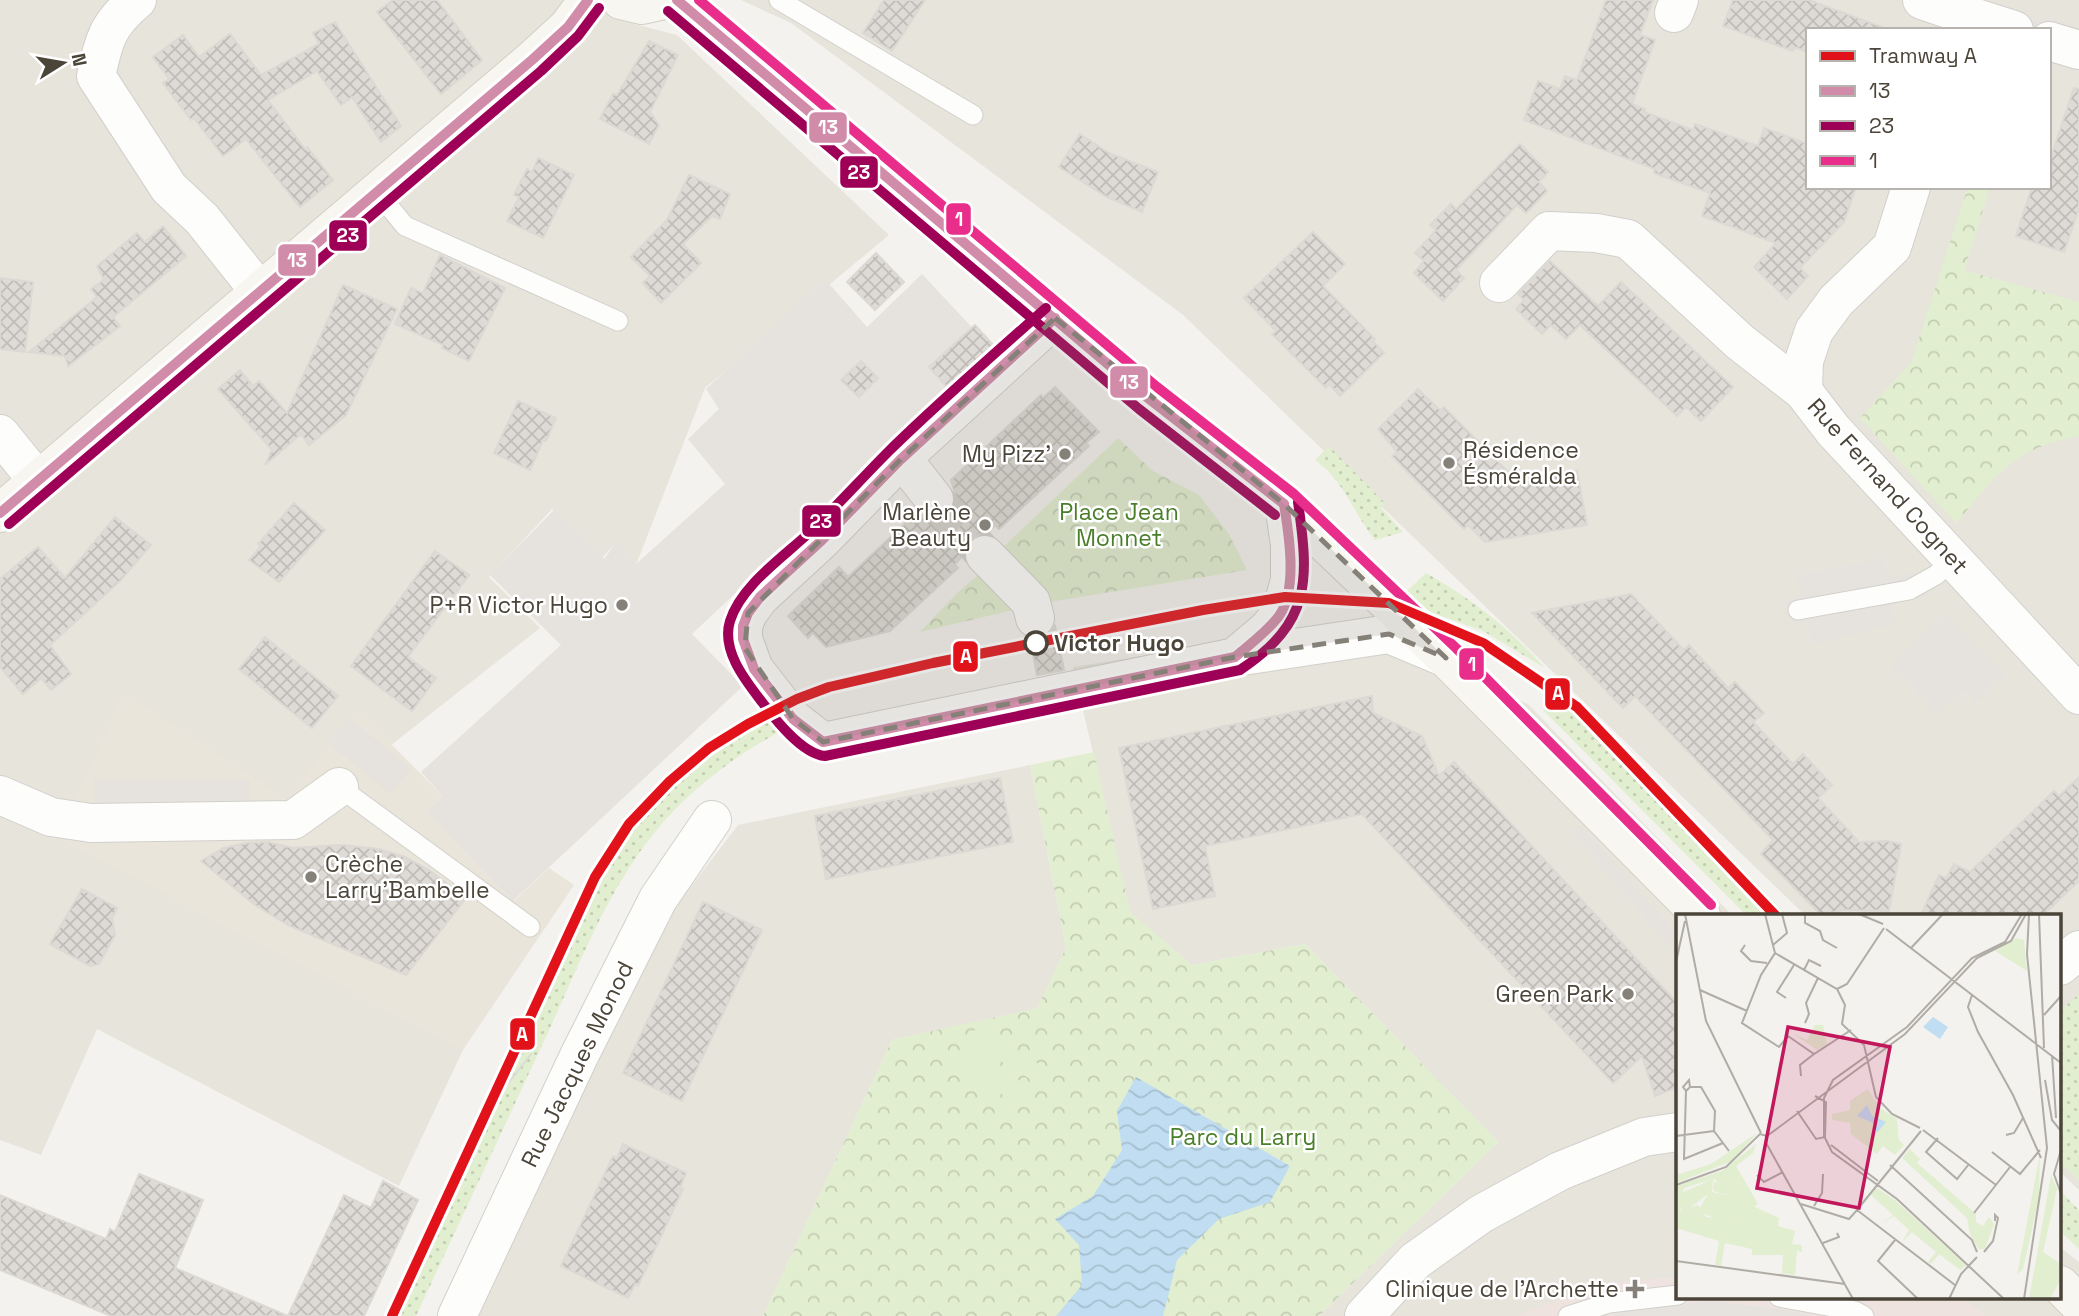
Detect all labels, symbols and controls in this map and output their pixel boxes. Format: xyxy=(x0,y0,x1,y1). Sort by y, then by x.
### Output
north arrow xyxy=(28,28,98,98)
legend xyxy=(1806,28,2051,189)
text: Tramway A xyxy=(1869,42,1977,69)
text: N xyxy=(66,51,93,68)
text: 13 xyxy=(1869,77,1890,104)
line badge: 13 xyxy=(808,111,848,144)
text: 23 xyxy=(1869,112,1894,139)
text: 13 xyxy=(818,115,838,140)
text: 1 xyxy=(1869,147,1878,174)
line badge: 23 xyxy=(839,155,879,189)
text: 23 xyxy=(848,160,870,185)
line badge: 1 xyxy=(945,202,972,236)
text: 1 xyxy=(955,207,963,232)
line badge: 23 xyxy=(328,219,368,252)
text: 23 xyxy=(337,223,359,248)
line badge: 13 xyxy=(277,243,317,277)
text: 13 xyxy=(287,248,307,273)
line badge: 13 xyxy=(1109,365,1149,399)
text: 13 xyxy=(1119,370,1139,395)
street label: Rue Fernand Cognet xyxy=(1801,392,1975,580)
place label: Résidence Ésméralda xyxy=(1463,435,1579,491)
place label: My Pizz' xyxy=(962,439,1051,469)
marker: My Pizz' xyxy=(1057,446,1073,462)
marker: Résidence Ésméralda xyxy=(1441,455,1457,471)
place label: Marlène Beauty xyxy=(882,497,971,553)
park label: Place Jean Monnet xyxy=(1059,497,1179,553)
line badge: 23 xyxy=(801,504,842,538)
text: 23 xyxy=(810,509,832,534)
marker: Marlène Beauty xyxy=(977,517,993,533)
place label: P+R Victor Hugo xyxy=(430,590,608,620)
marker: P+R Victor Hugo xyxy=(614,597,630,613)
place label: Victor Hugo xyxy=(1054,628,1185,658)
marker: Victor Hugo xyxy=(1024,631,1048,655)
line badge: A xyxy=(952,640,979,673)
text: A xyxy=(960,644,972,669)
line badge: 1 xyxy=(1458,647,1485,681)
text: 1 xyxy=(1468,652,1476,677)
line badge: A xyxy=(1544,677,1571,711)
text: A xyxy=(1552,681,1564,706)
place label: Crèche Larry'Bambelle xyxy=(325,849,490,905)
marker: Crèche Larry'Bambelle xyxy=(303,869,319,885)
inset map xyxy=(1676,914,2062,1298)
street label: Rue Jacques Monod xyxy=(514,956,640,1172)
place label: Green Park xyxy=(1495,979,1614,1009)
marker: Green Park xyxy=(1620,986,1636,1002)
line badge: A xyxy=(509,1017,536,1051)
text: A xyxy=(516,1022,528,1047)
park label: Parc du Larry xyxy=(1170,1122,1316,1152)
place label: Clinique de l'Archette xyxy=(1385,1274,1619,1304)
marker: Clinique de l'Archette xyxy=(1625,1279,1645,1299)

